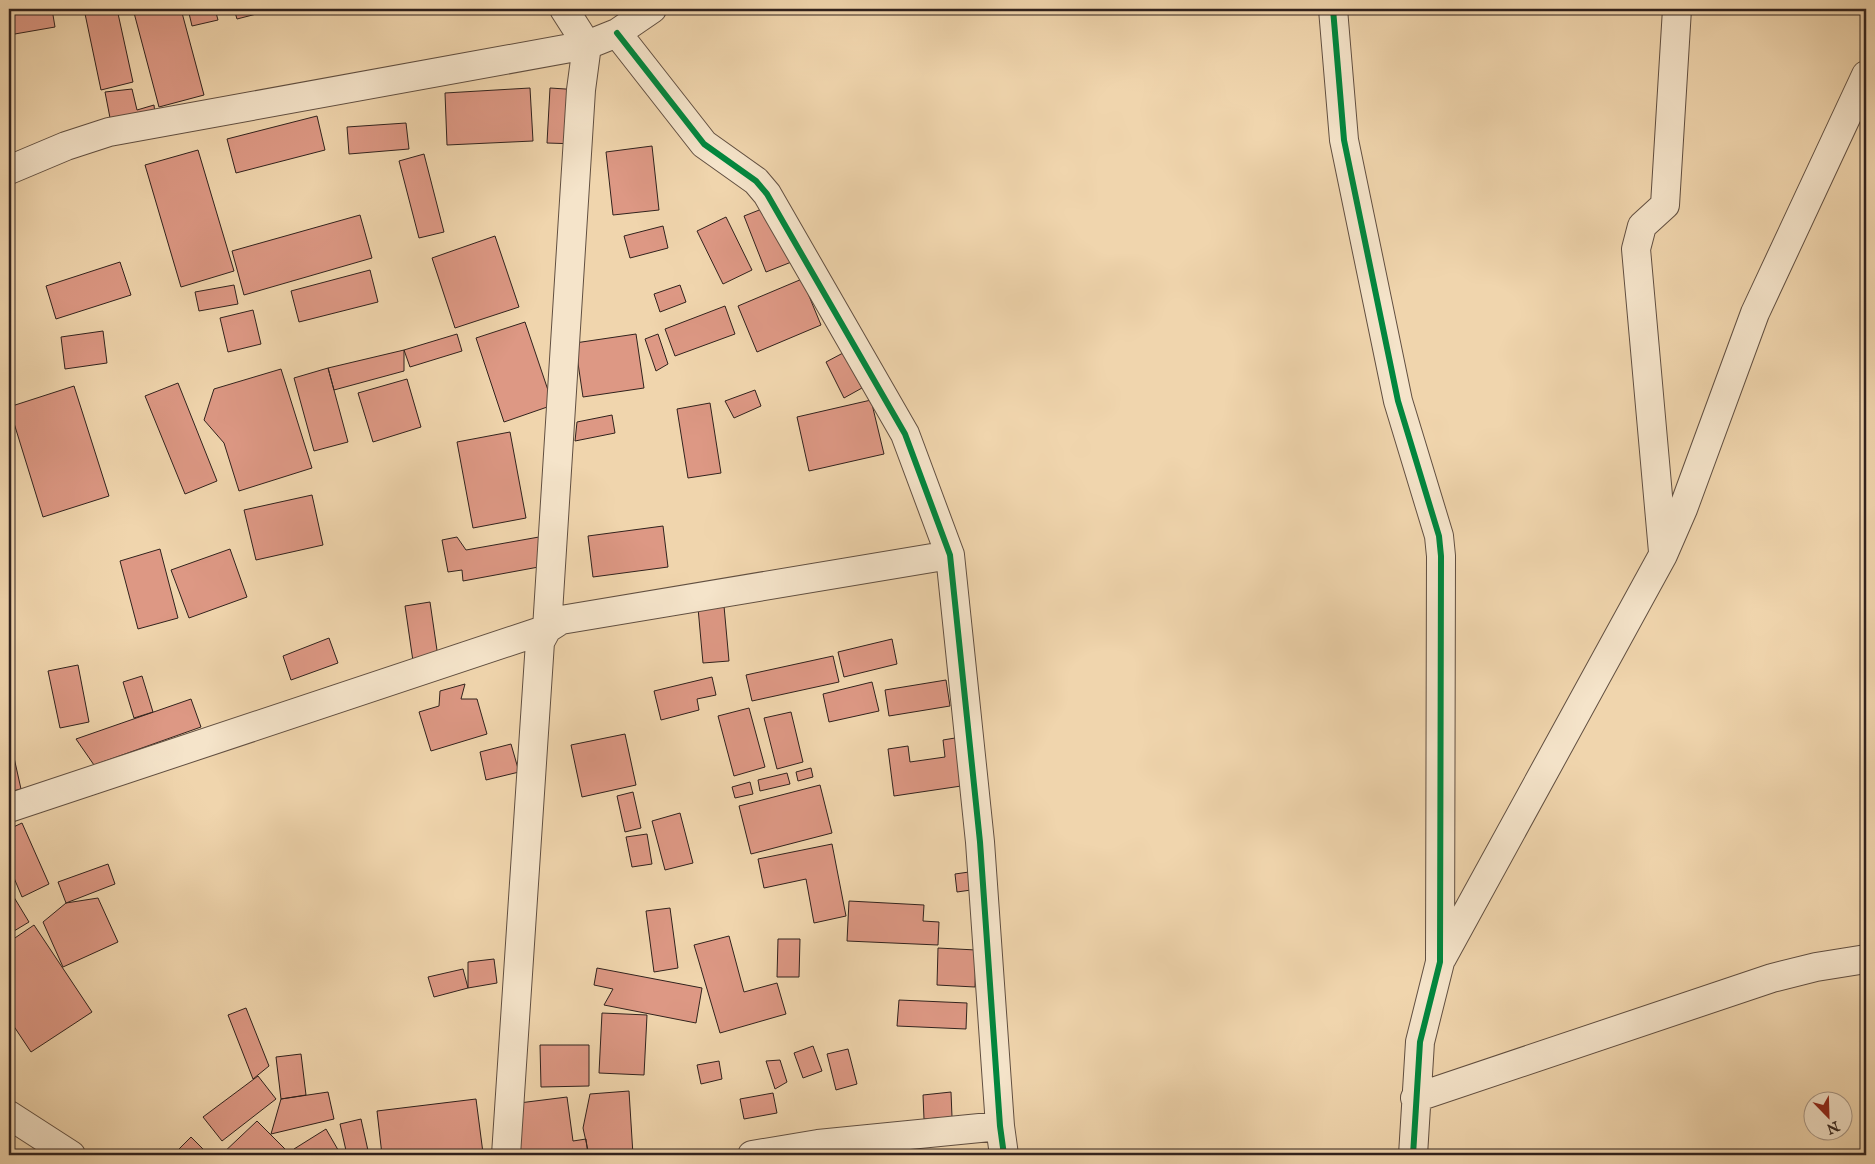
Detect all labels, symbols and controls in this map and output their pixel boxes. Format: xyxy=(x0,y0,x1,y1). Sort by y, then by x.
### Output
north arrow xyxy=(1802,1092,1852,1142)
text: N xyxy=(1824,1116,1843,1138)

